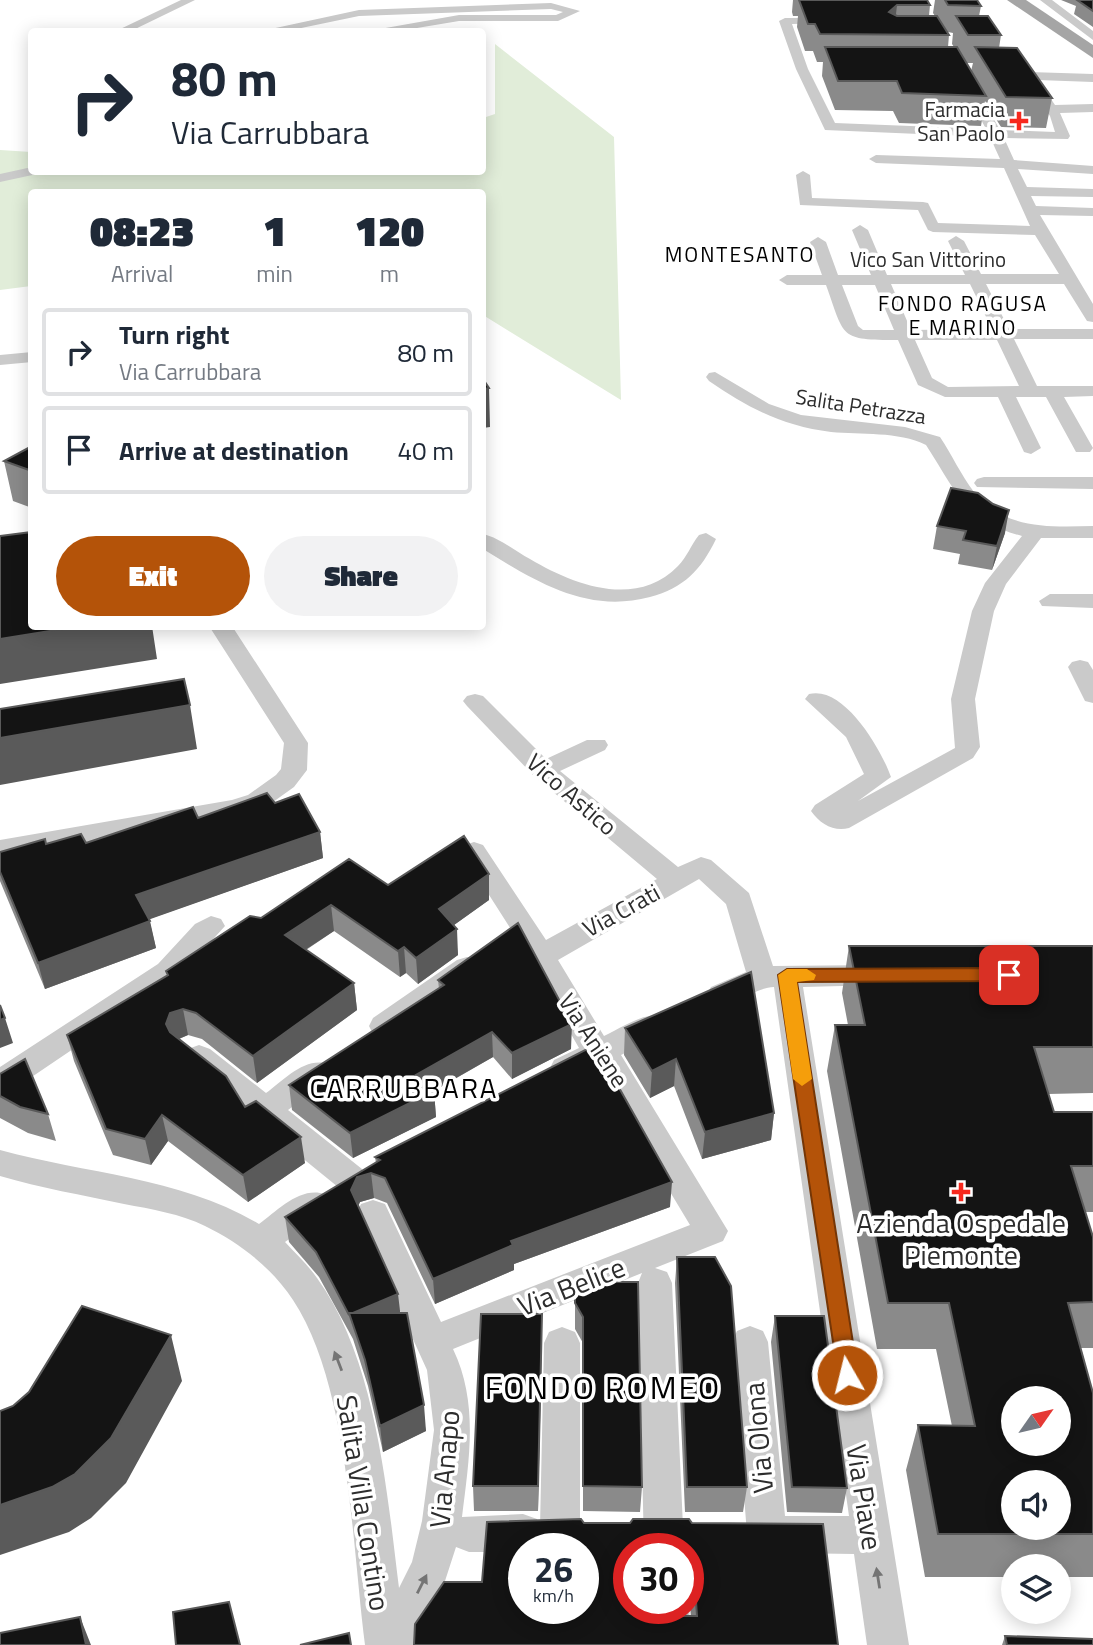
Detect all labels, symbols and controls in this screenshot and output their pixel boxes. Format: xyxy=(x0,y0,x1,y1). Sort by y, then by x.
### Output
text: 80 m xyxy=(171,40,278,115)
icon: right xyxy=(56,56,147,147)
place label: Farmacia San Paolo xyxy=(917,93,1005,149)
text: Via Carrubbara xyxy=(171,108,369,156)
marker: Farmacia San Paolo xyxy=(1011,113,1027,129)
text: 08:23 xyxy=(90,198,194,262)
text: 1 xyxy=(263,198,286,262)
text: 120 xyxy=(355,198,424,262)
district label: MONTESANTO xyxy=(665,238,815,270)
street label: Vico San Vittorino xyxy=(850,243,1006,275)
text: Arrival xyxy=(111,256,173,291)
text: min xyxy=(256,256,293,291)
text: m xyxy=(380,256,399,291)
district label: FONDO RAGUSA E MARINO xyxy=(878,287,1048,343)
text: Turn right xyxy=(119,315,230,354)
icon: right xyxy=(60,333,98,371)
text: 80 m xyxy=(397,333,454,372)
text: Via Carrubbara xyxy=(119,354,261,389)
street label: Salita Petrazza xyxy=(794,380,929,432)
icon: arrive xyxy=(60,431,98,469)
text: Arrive at destination xyxy=(119,431,349,470)
text: 40 m xyxy=(397,431,454,470)
button: Exit xyxy=(56,536,250,616)
button: Share xyxy=(264,536,458,616)
street label: Vico Astico xyxy=(519,744,625,844)
street label: Via Crati xyxy=(576,874,666,946)
pin xyxy=(979,945,1039,1005)
icon: arrive xyxy=(990,956,1028,994)
street label: Via Aniene xyxy=(550,986,638,1094)
district label: CARRUBBARA xyxy=(309,1066,499,1109)
marker: Azienda Ospedale Piemonte xyxy=(951,1182,971,1202)
place label: Azienda Ospedale Piemonte xyxy=(856,1201,1066,1276)
street label: Via Belice xyxy=(511,1245,631,1327)
position arrow xyxy=(810,1338,884,1412)
one-way arrow xyxy=(332,1351,343,1372)
district label: FONDO ROMEO xyxy=(485,1363,721,1411)
street label: Via Olona xyxy=(732,1381,784,1495)
north arrow xyxy=(1001,1386,1071,1456)
map controls xyxy=(1001,1386,1071,1624)
street label: Salita Villa Contino xyxy=(326,1392,402,1614)
street label: Via Anapo xyxy=(417,1408,471,1530)
street label: Via Piave xyxy=(835,1441,895,1553)
button: sound xyxy=(1001,1470,1071,1540)
speed limit sign: 30 xyxy=(613,1533,704,1624)
text: 26 xyxy=(534,1542,573,1596)
button: layers xyxy=(1001,1554,1071,1624)
one-way arrow xyxy=(872,1566,883,1588)
one-way arrow xyxy=(417,1574,428,1594)
text: km/h xyxy=(533,1582,574,1609)

